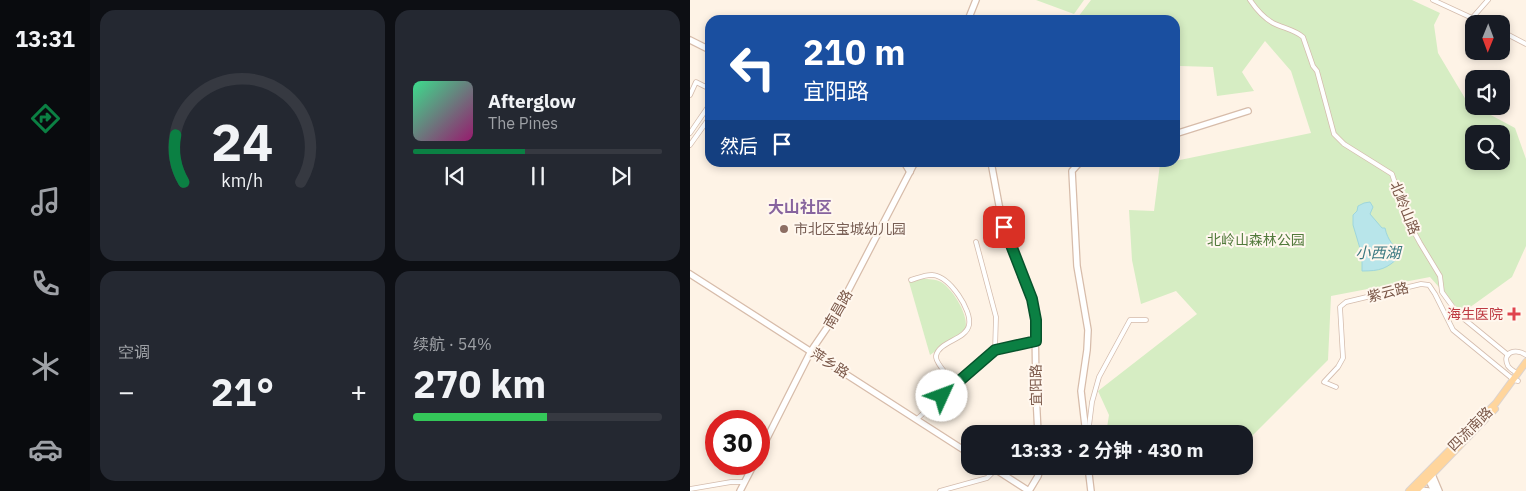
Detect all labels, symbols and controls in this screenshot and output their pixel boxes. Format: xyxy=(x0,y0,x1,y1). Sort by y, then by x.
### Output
north arrow xyxy=(1465,15,1510,60)
map controls xyxy=(1465,15,1510,170)
text: 13:31 xyxy=(15,24,75,53)
text: 210 m xyxy=(803,29,906,75)
icon: left xyxy=(720,35,785,100)
button: sound xyxy=(1465,70,1510,115)
text: 宜阳路 xyxy=(803,76,869,105)
text: Afterglow xyxy=(488,89,576,113)
icon: directions xyxy=(28,101,63,136)
text: 24 xyxy=(211,108,274,175)
text: The Pines xyxy=(488,113,558,133)
button: search xyxy=(1465,125,1510,170)
icon: arrive xyxy=(768,130,796,158)
text: 然后 xyxy=(720,134,758,158)
icon: previous xyxy=(441,162,469,190)
icon: pause xyxy=(524,162,552,190)
icon: next xyxy=(607,162,635,190)
text: km/h xyxy=(222,169,264,192)
street label: 北岭山路 xyxy=(1386,179,1424,237)
icon: music xyxy=(28,184,63,219)
district label: 大山社区 xyxy=(768,197,832,217)
pin xyxy=(983,206,1025,248)
icon: arrive xyxy=(990,213,1018,241)
place label: 市北区宝城幼儿园 xyxy=(794,220,906,238)
marker: 市北区宝城幼儿园 xyxy=(778,223,790,235)
park label: 北岭山森林公园 xyxy=(1207,231,1305,249)
water label: 小西湖 xyxy=(1355,243,1402,262)
icon: phone xyxy=(28,266,63,301)
street label: 紫云路 xyxy=(1365,278,1411,306)
street label: 南昌路 xyxy=(820,286,856,332)
place label: 海生医院 xyxy=(1447,305,1503,323)
marker: 海生医院 xyxy=(1507,307,1521,321)
text: 续航 · 54% xyxy=(413,334,492,354)
text: 空调 xyxy=(118,342,150,362)
street label: 萍乡路 xyxy=(807,344,853,382)
icon: climate xyxy=(28,349,63,384)
text: 270 km xyxy=(413,359,546,408)
street label: 宜阳路 xyxy=(1027,364,1045,406)
text: 21° xyxy=(211,367,274,416)
position arrow xyxy=(915,369,967,421)
text: − xyxy=(118,373,135,410)
text: + xyxy=(350,373,367,410)
street label: 四流南路 xyxy=(1444,403,1496,455)
speed limit sign: 30 xyxy=(705,410,770,475)
icon: car xyxy=(28,432,63,467)
text: 13:33 · 2 分钟 · 430 m xyxy=(1011,438,1203,462)

